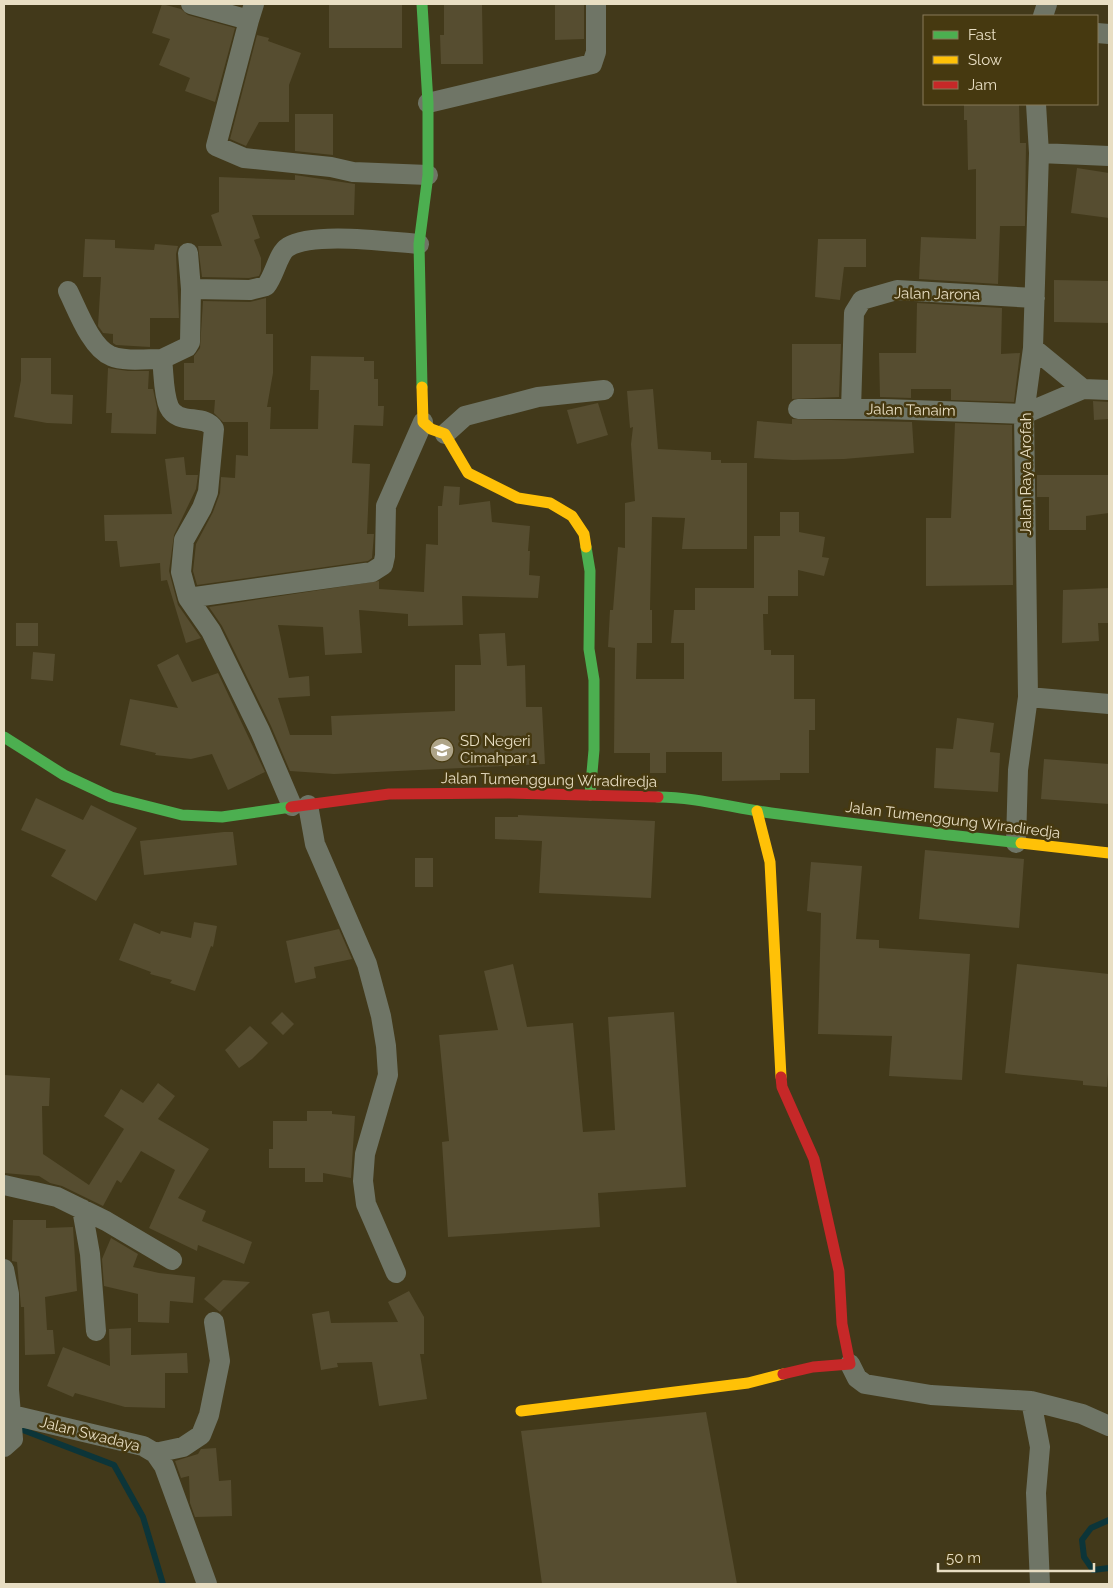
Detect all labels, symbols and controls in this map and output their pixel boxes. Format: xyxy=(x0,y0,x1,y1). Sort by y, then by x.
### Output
legend xyxy=(923,15,1098,105)
text: Fast xyxy=(968,26,996,44)
text: Slow xyxy=(968,51,1002,69)
text: Jam xyxy=(968,76,997,94)
street label: Jalan Jarona xyxy=(894,284,980,304)
street label: Jalan Tanaim xyxy=(866,400,956,420)
street label: Jalan Raya Arofah xyxy=(1017,413,1035,535)
place label: SD Negeri Cimahpar 1 xyxy=(460,732,537,767)
school or university icon: SD Negeri Cimahpar 1 xyxy=(429,737,455,763)
street label: Jalan Tumenggung Wiradiredja xyxy=(441,769,657,791)
street label: Jalan Tumenggung Wiradiredja xyxy=(845,798,1061,842)
street label: Jalan Swadaya xyxy=(38,1413,142,1455)
scale bar xyxy=(938,1540,1094,1572)
text: 50 m xyxy=(946,1549,981,1567)

